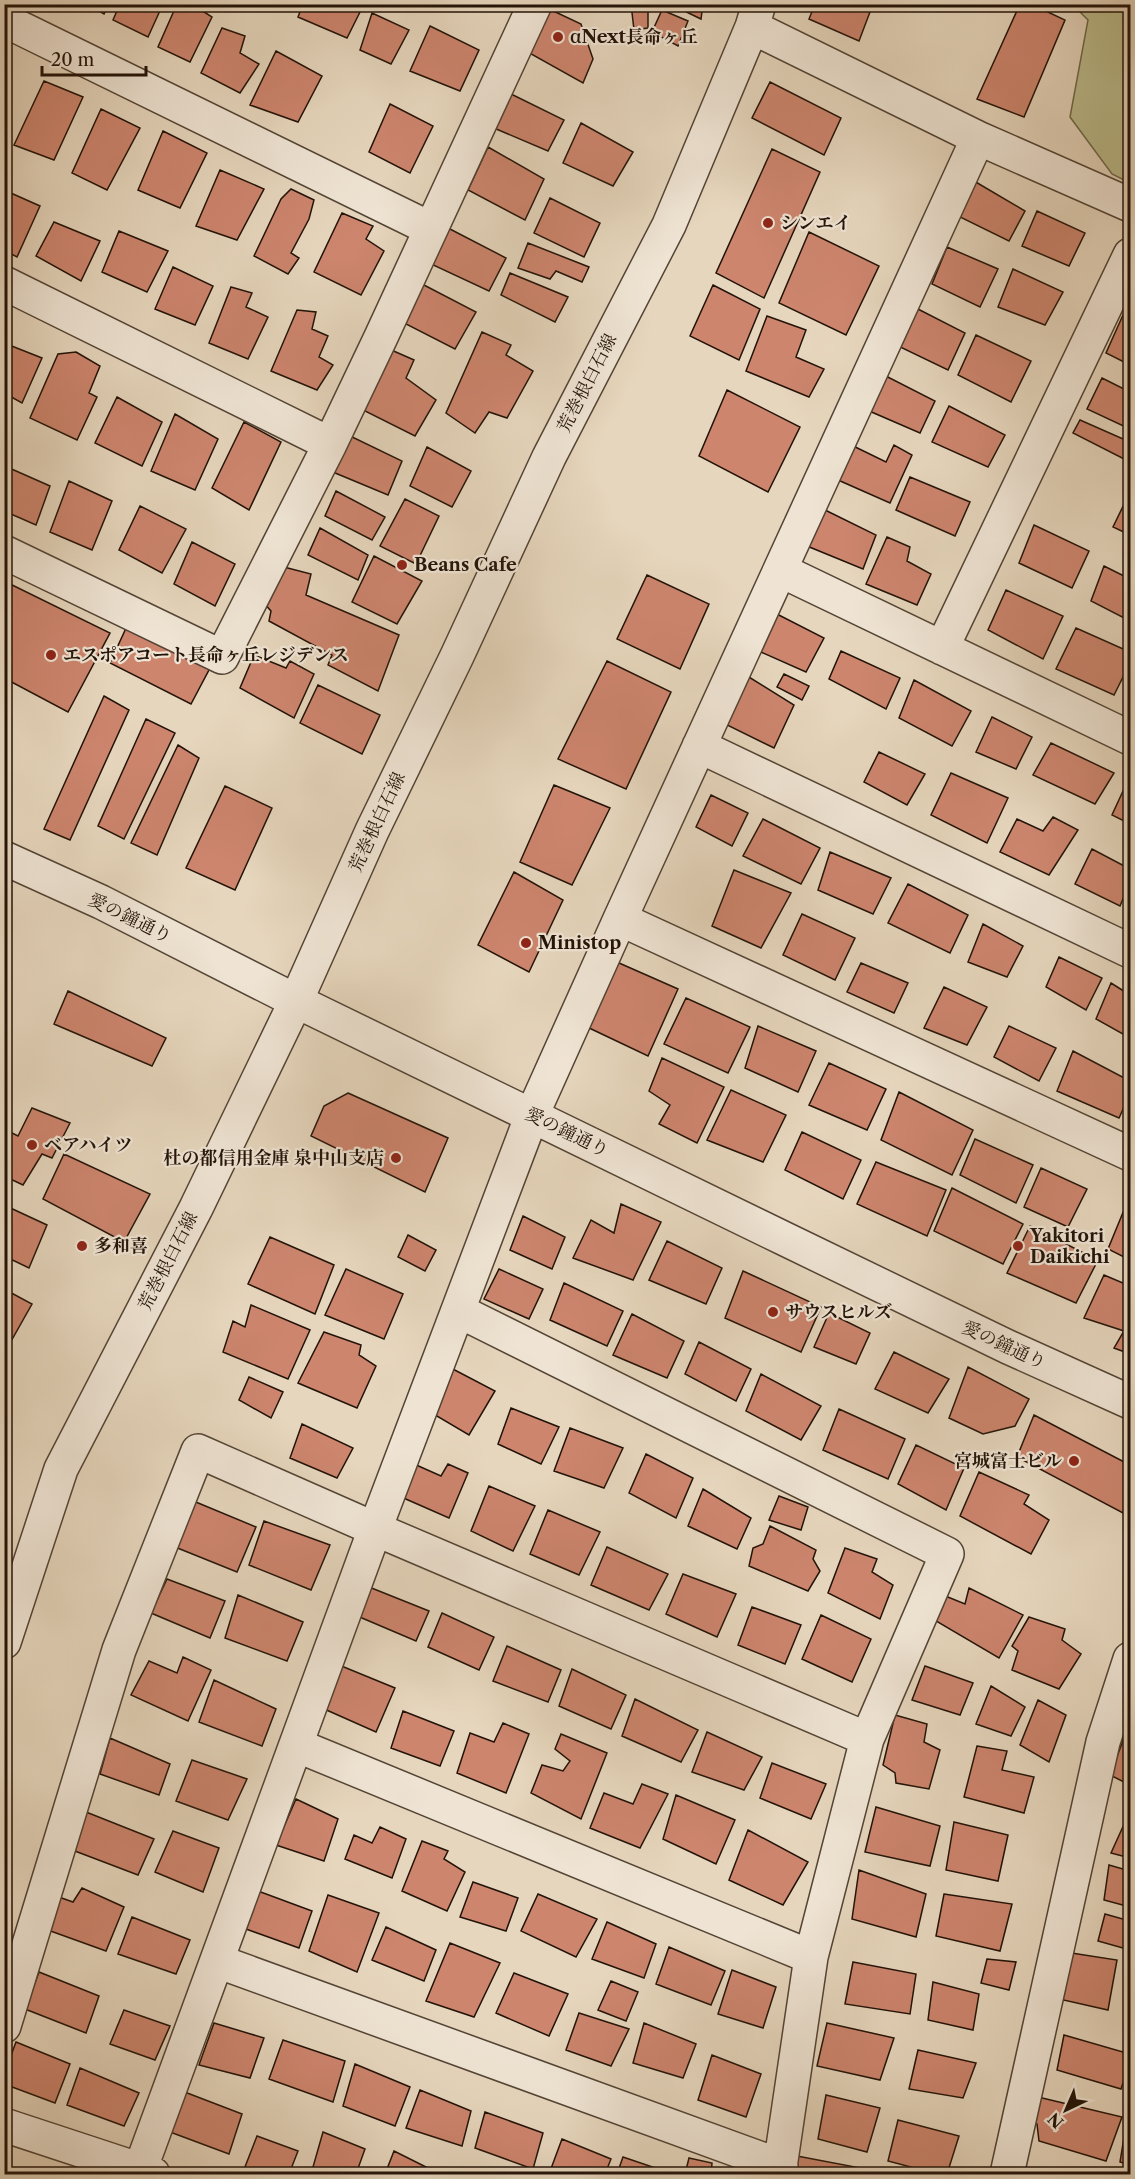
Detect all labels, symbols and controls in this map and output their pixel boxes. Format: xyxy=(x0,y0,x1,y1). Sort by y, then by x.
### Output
place label: αNext長命ヶ丘 xyxy=(570,26,698,48)
marker: αNext長命ヶ丘 xyxy=(551,30,565,44)
scale bar xyxy=(42,39,146,77)
text: 20 m xyxy=(51,49,95,71)
place label: シンエイ xyxy=(780,212,852,234)
marker: シンエイ xyxy=(761,216,775,230)
street label: 荒巻根白石線 xyxy=(553,330,621,436)
place label: Beans Cafe xyxy=(414,554,517,576)
marker: Beans Cafe xyxy=(395,558,409,572)
place label: エスポアコート長命ヶ丘レジデンス xyxy=(63,644,349,666)
marker: エスポアコート長命ヶ丘レジデンス xyxy=(44,648,58,662)
street label: 荒巻根白石線 xyxy=(344,768,410,876)
street label: 愛の鐘通り xyxy=(85,888,175,948)
place label: Ministop xyxy=(538,932,621,954)
marker: Ministop xyxy=(519,936,533,950)
street label: 愛の鐘通り xyxy=(522,1102,612,1162)
place label: ベアハイツ xyxy=(44,1134,133,1156)
marker: ベアハイツ xyxy=(25,1138,39,1152)
place label: 杜の都信用金庫 泉中山支店 xyxy=(163,1147,384,1169)
marker: 杜の都信用金庫 泉中山支店 xyxy=(389,1151,403,1165)
street label: 荒巻根白石線 xyxy=(134,1208,202,1314)
place label: Yakitori Daikichi xyxy=(1029,1225,1110,1268)
place label: 多和喜 xyxy=(94,1235,148,1257)
marker: 多和喜 xyxy=(75,1239,89,1253)
marker: Yakitori Daikichi xyxy=(1011,1239,1025,1253)
place label: サウスヒルズ xyxy=(785,1301,892,1323)
marker: サウスヒルズ xyxy=(766,1305,780,1319)
street label: 愛の鐘通り xyxy=(959,1316,1049,1374)
place label: 宮城富士ビル xyxy=(954,1450,1062,1472)
marker: 宮城富士ビル xyxy=(1067,1454,1081,1468)
north arrow xyxy=(1036,2080,1096,2140)
text: N xyxy=(1044,2109,1068,2133)

